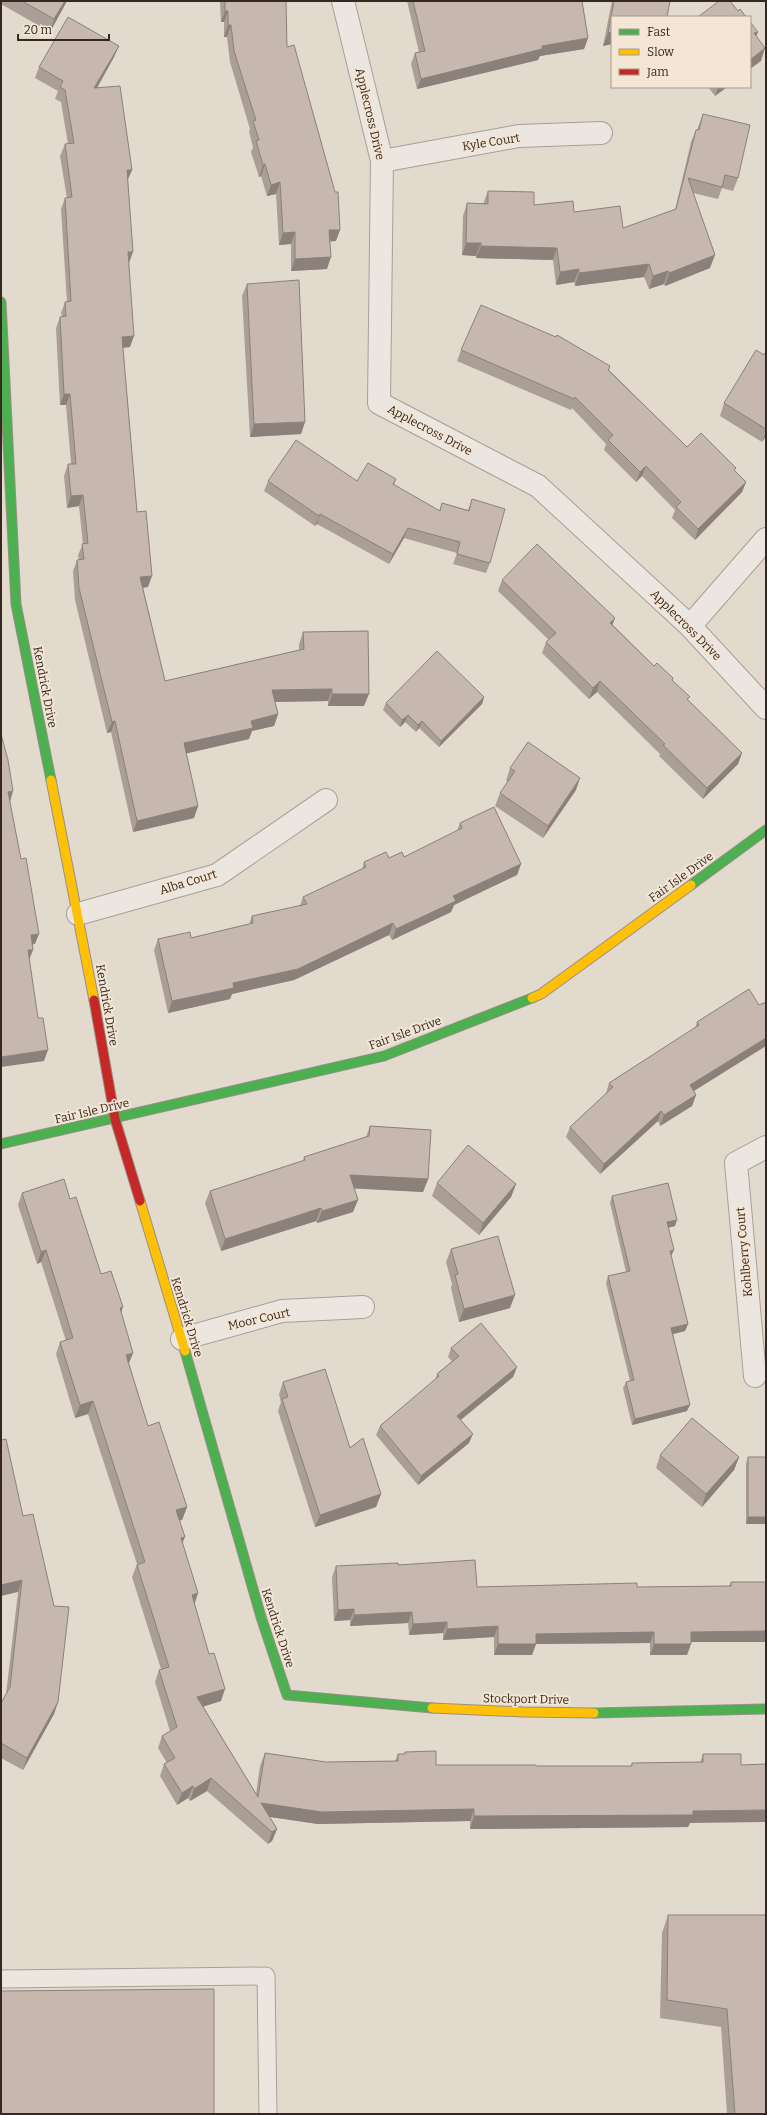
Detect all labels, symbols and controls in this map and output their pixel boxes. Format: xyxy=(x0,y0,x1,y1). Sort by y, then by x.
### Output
scale bar xyxy=(18,16,109,42)
legend xyxy=(611,16,751,88)
text: 20 m xyxy=(24,23,53,37)
text: Fast xyxy=(647,25,671,39)
text: Slow xyxy=(647,45,674,59)
text: Jam xyxy=(646,65,669,79)
street label: Applecross Drive xyxy=(353,67,387,161)
street label: Kyle Court xyxy=(461,130,521,153)
street label: Applecross Drive xyxy=(385,402,475,458)
street label: Applecross Drive xyxy=(648,587,724,663)
street label: Kendrick Drive xyxy=(30,645,60,729)
street label: Fair Isle Drive xyxy=(646,849,716,905)
street label: Alba Court xyxy=(158,866,219,897)
street label: Kendrick Drive xyxy=(93,963,121,1047)
street label: Fair Isle Drive xyxy=(367,1013,443,1053)
street label: Fair Isle Drive xyxy=(53,1096,131,1126)
street label: Kohlberry Court xyxy=(733,1206,755,1297)
street label: Kendrick Drive xyxy=(168,1275,206,1359)
street label: Moor Court xyxy=(227,1305,292,1333)
street label: Kendrick Drive xyxy=(259,1587,297,1669)
street label: Stockport Drive xyxy=(483,1691,569,1707)

